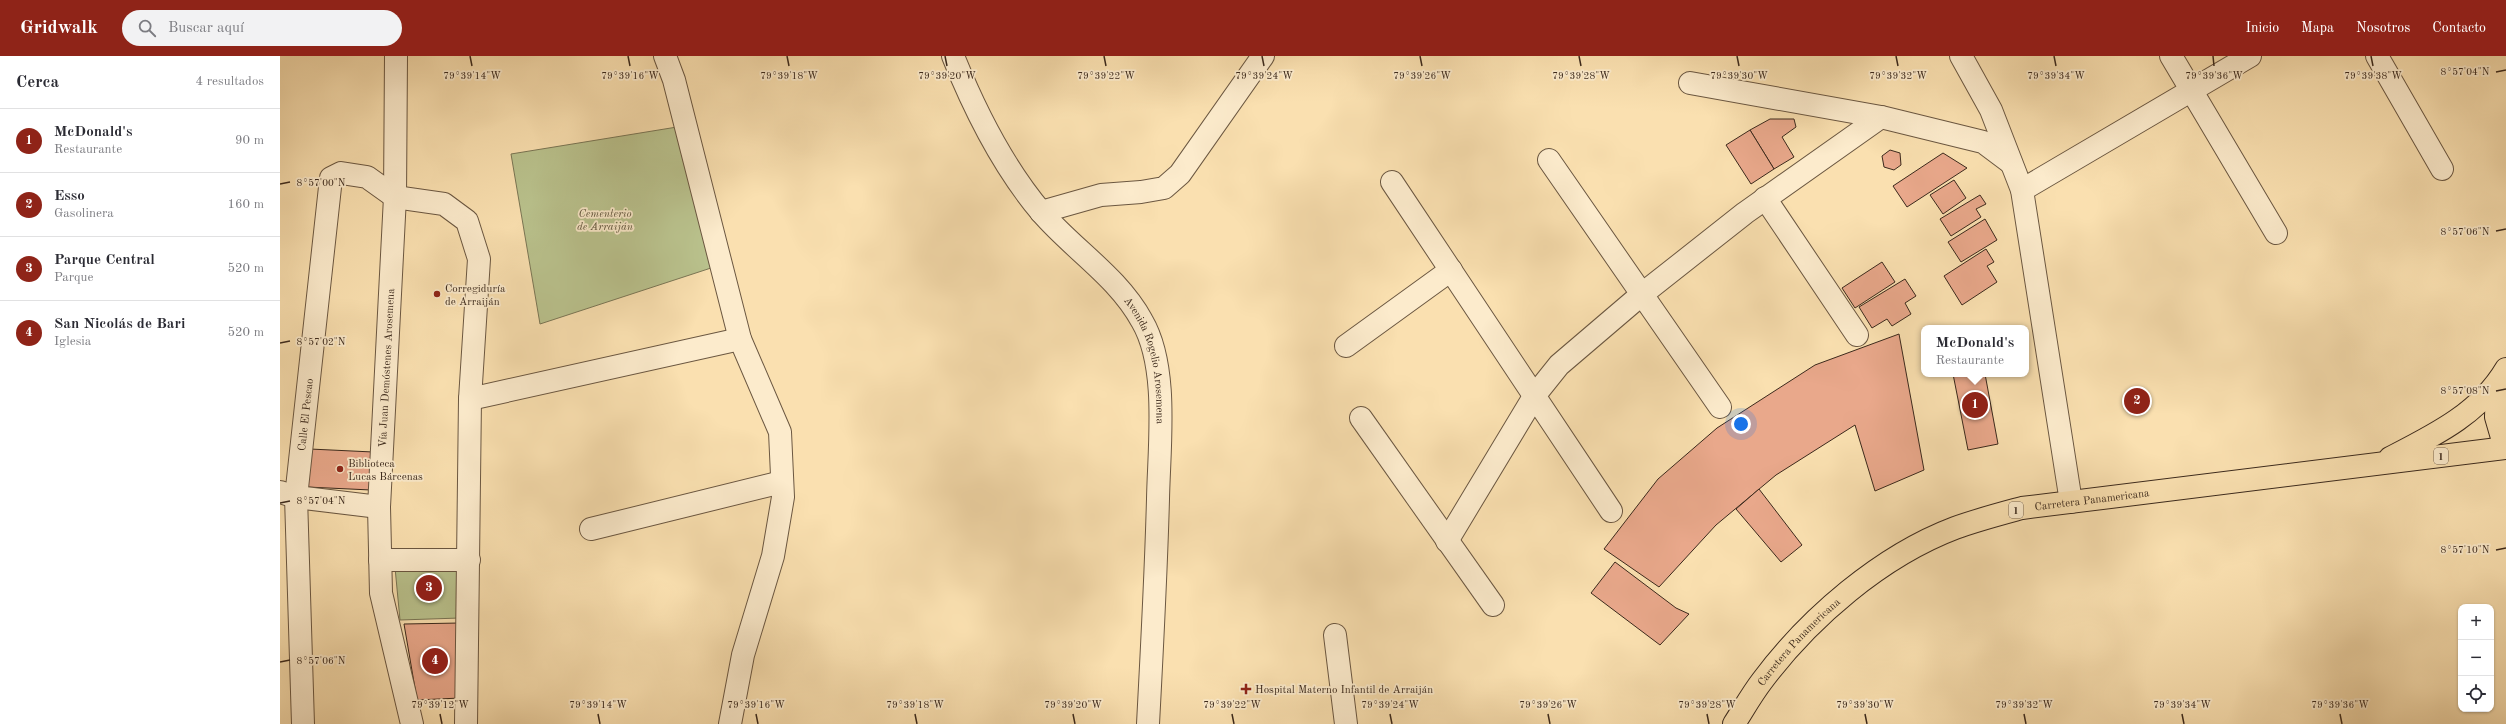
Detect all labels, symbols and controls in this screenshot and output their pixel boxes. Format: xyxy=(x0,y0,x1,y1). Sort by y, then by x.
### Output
search box xyxy=(122,10,402,46)
icon: search xyxy=(136,17,158,39)
text: Gridwalk xyxy=(20,19,98,38)
text: Buscar aquí xyxy=(168,21,244,36)
text: Inicio xyxy=(2245,21,2279,35)
text: Mapa xyxy=(2301,21,2334,35)
text: Nosotros xyxy=(2356,21,2410,35)
text: Contacto xyxy=(2432,21,2486,35)
text: 8°57'04"N xyxy=(2441,67,2490,77)
text: 79°39'14"W xyxy=(443,71,501,81)
text: 79°39'16"W xyxy=(601,71,659,81)
text: 79°39'18"W xyxy=(760,71,818,81)
text: 79°39'20"W xyxy=(918,71,976,81)
text: 79°39'22"W xyxy=(1077,71,1135,81)
text: 79°39'24"W xyxy=(1235,71,1293,81)
text: 79°39'26"W xyxy=(1393,71,1451,81)
text: 79°39'28"W xyxy=(1552,71,1610,81)
text: 79°39'30"W xyxy=(1710,71,1768,81)
text: 79°39'32"W xyxy=(1869,71,1927,81)
text: 79°39'34"W xyxy=(2027,71,2085,81)
text: 79°39'36"W xyxy=(2185,71,2243,81)
text: 79°39'38"W xyxy=(2344,71,2402,81)
text: Cerca xyxy=(16,74,59,91)
text: 4 resultados xyxy=(196,75,264,88)
text: McDonald's xyxy=(54,125,132,140)
text: 1 xyxy=(25,134,33,147)
text: 90 m xyxy=(235,134,264,147)
text: Restaurante xyxy=(54,143,122,156)
text: 8°57'00"N xyxy=(297,178,346,188)
text: Esso xyxy=(54,189,85,204)
text: 2 xyxy=(25,198,33,211)
text: 160 m xyxy=(227,198,264,211)
text: Gasolinera xyxy=(54,207,114,220)
park label: Cementerio de Arraiján xyxy=(577,209,634,233)
text: 8°57'06"N xyxy=(2441,227,2490,237)
text: Parque Central xyxy=(54,253,155,268)
text: 3 xyxy=(25,262,33,275)
text: 520 m xyxy=(227,262,264,275)
text: Parque xyxy=(54,271,93,284)
place label: Corregiduría de Arraiján xyxy=(445,284,506,308)
street label: Vía Juan Demóstenes Arosemena xyxy=(378,288,397,448)
marker: Corregiduría de Arraiján xyxy=(432,289,442,299)
street label: Avenida Rogelio Arosemena xyxy=(1121,295,1165,425)
text: San Nicolás de Bari xyxy=(54,317,185,332)
popup xyxy=(1921,325,2029,377)
text: 4 xyxy=(25,326,33,339)
text: 520 m xyxy=(227,326,264,339)
text: Iglesia xyxy=(54,335,91,348)
text: McDonald's xyxy=(1936,336,2014,351)
text: 8°57'02"N xyxy=(297,337,346,347)
text: Restaurante xyxy=(1936,354,2004,367)
street label: Calle El Pescao xyxy=(297,378,316,452)
pin: 2 xyxy=(2124,386,2150,416)
text: 8°57'08"N xyxy=(2441,386,2490,396)
pin: 1 xyxy=(1962,390,1988,420)
your location xyxy=(1731,414,1751,434)
road number: 1 xyxy=(2434,448,2448,464)
place label: Biblioteca Lucas Bárcenas xyxy=(348,459,423,483)
marker: Biblioteca Lucas Bárcenas xyxy=(335,464,345,474)
street label: Carretera Panamericana xyxy=(2034,488,2151,513)
text: 8°57'04"N xyxy=(297,496,346,506)
road number: 1 xyxy=(2009,502,2023,518)
text: 8°57'10"N xyxy=(2441,545,2490,555)
pin: 3 xyxy=(416,573,442,603)
street label: Carretera Panamericana xyxy=(1756,596,1843,689)
map controls xyxy=(2458,604,2494,712)
button: + xyxy=(2458,604,2494,640)
button: − xyxy=(2458,640,2494,676)
pin: 4 xyxy=(422,646,448,676)
text: 8°57'06"N xyxy=(297,656,346,666)
button: locate xyxy=(2458,676,2494,712)
marker: Hospital Materno Infantil de Arraiján xyxy=(1240,683,1252,695)
place label: Hospital Materno Infantil de Arraiján xyxy=(1255,685,1433,696)
text: 79°39'12"W xyxy=(411,700,469,710)
text: 79°39'14"W xyxy=(569,700,627,710)
text: 79°39'16"W xyxy=(727,700,785,710)
text: 79°39'18"W xyxy=(886,700,944,710)
text: 79°39'20"W xyxy=(1044,700,1102,710)
text: 79°39'22"W xyxy=(1203,700,1261,710)
text: 79°39'24"W xyxy=(1361,700,1419,710)
text: 79°39'26"W xyxy=(1519,700,1577,710)
text: 79°39'28"W xyxy=(1678,700,1736,710)
text: 79°39'30"W xyxy=(1836,700,1894,710)
text: 79°39'32"W xyxy=(1995,700,2053,710)
text: 79°39'34"W xyxy=(2153,700,2211,710)
text: 79°39'36"W xyxy=(2311,700,2369,710)

